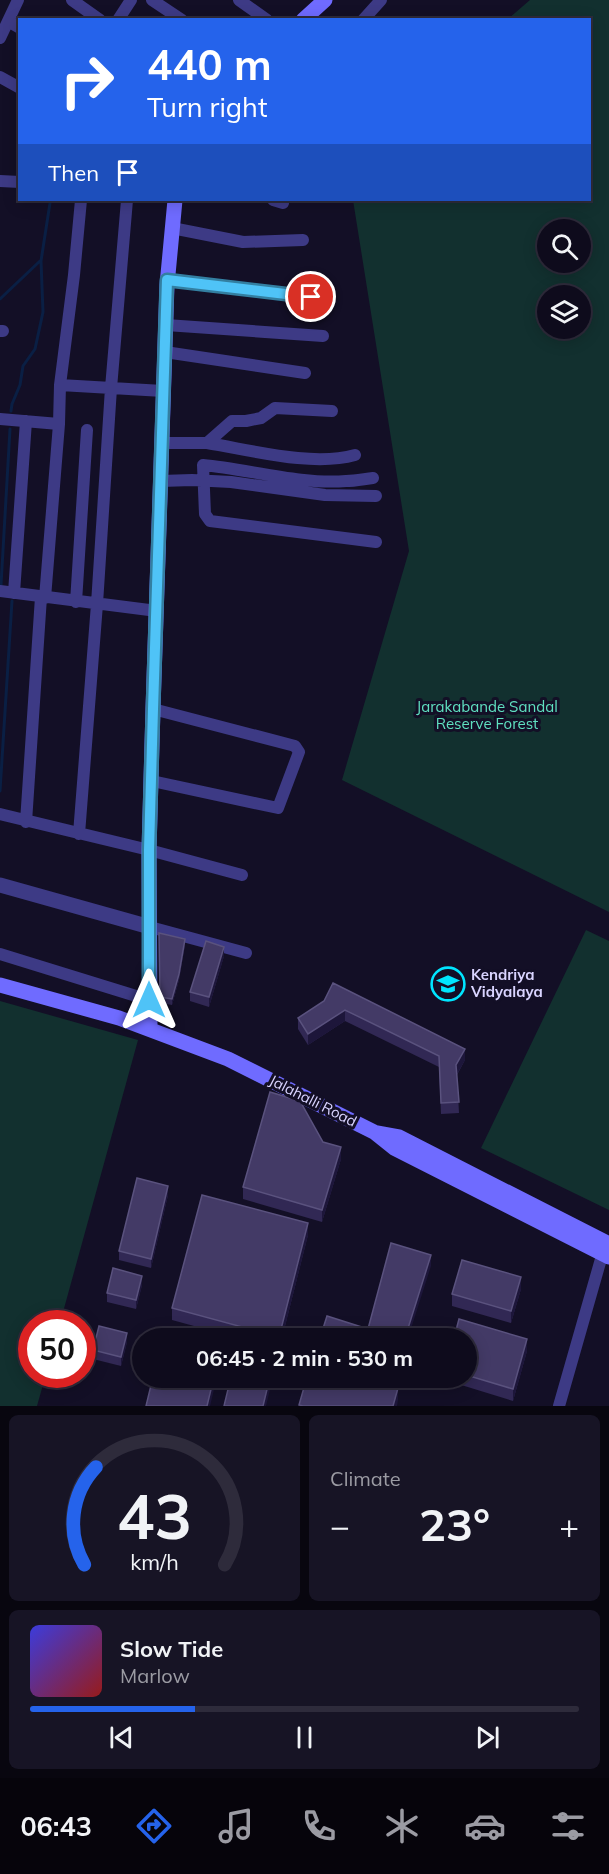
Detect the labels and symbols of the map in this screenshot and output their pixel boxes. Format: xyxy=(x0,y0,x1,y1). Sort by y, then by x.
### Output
pin xyxy=(285,271,336,322)
park label: Jarakabande Sandal Reserve Forest xyxy=(416,697,558,733)
place label: Kendriya Vidyalaya xyxy=(470,965,543,1001)
school or university icon: Kendriya Vidyalaya xyxy=(430,966,466,1002)
position arrow xyxy=(117,968,181,1032)
street label: Jalahalli Road xyxy=(266,1070,360,1131)
speed limit sign: 50 xyxy=(18,1310,96,1388)

